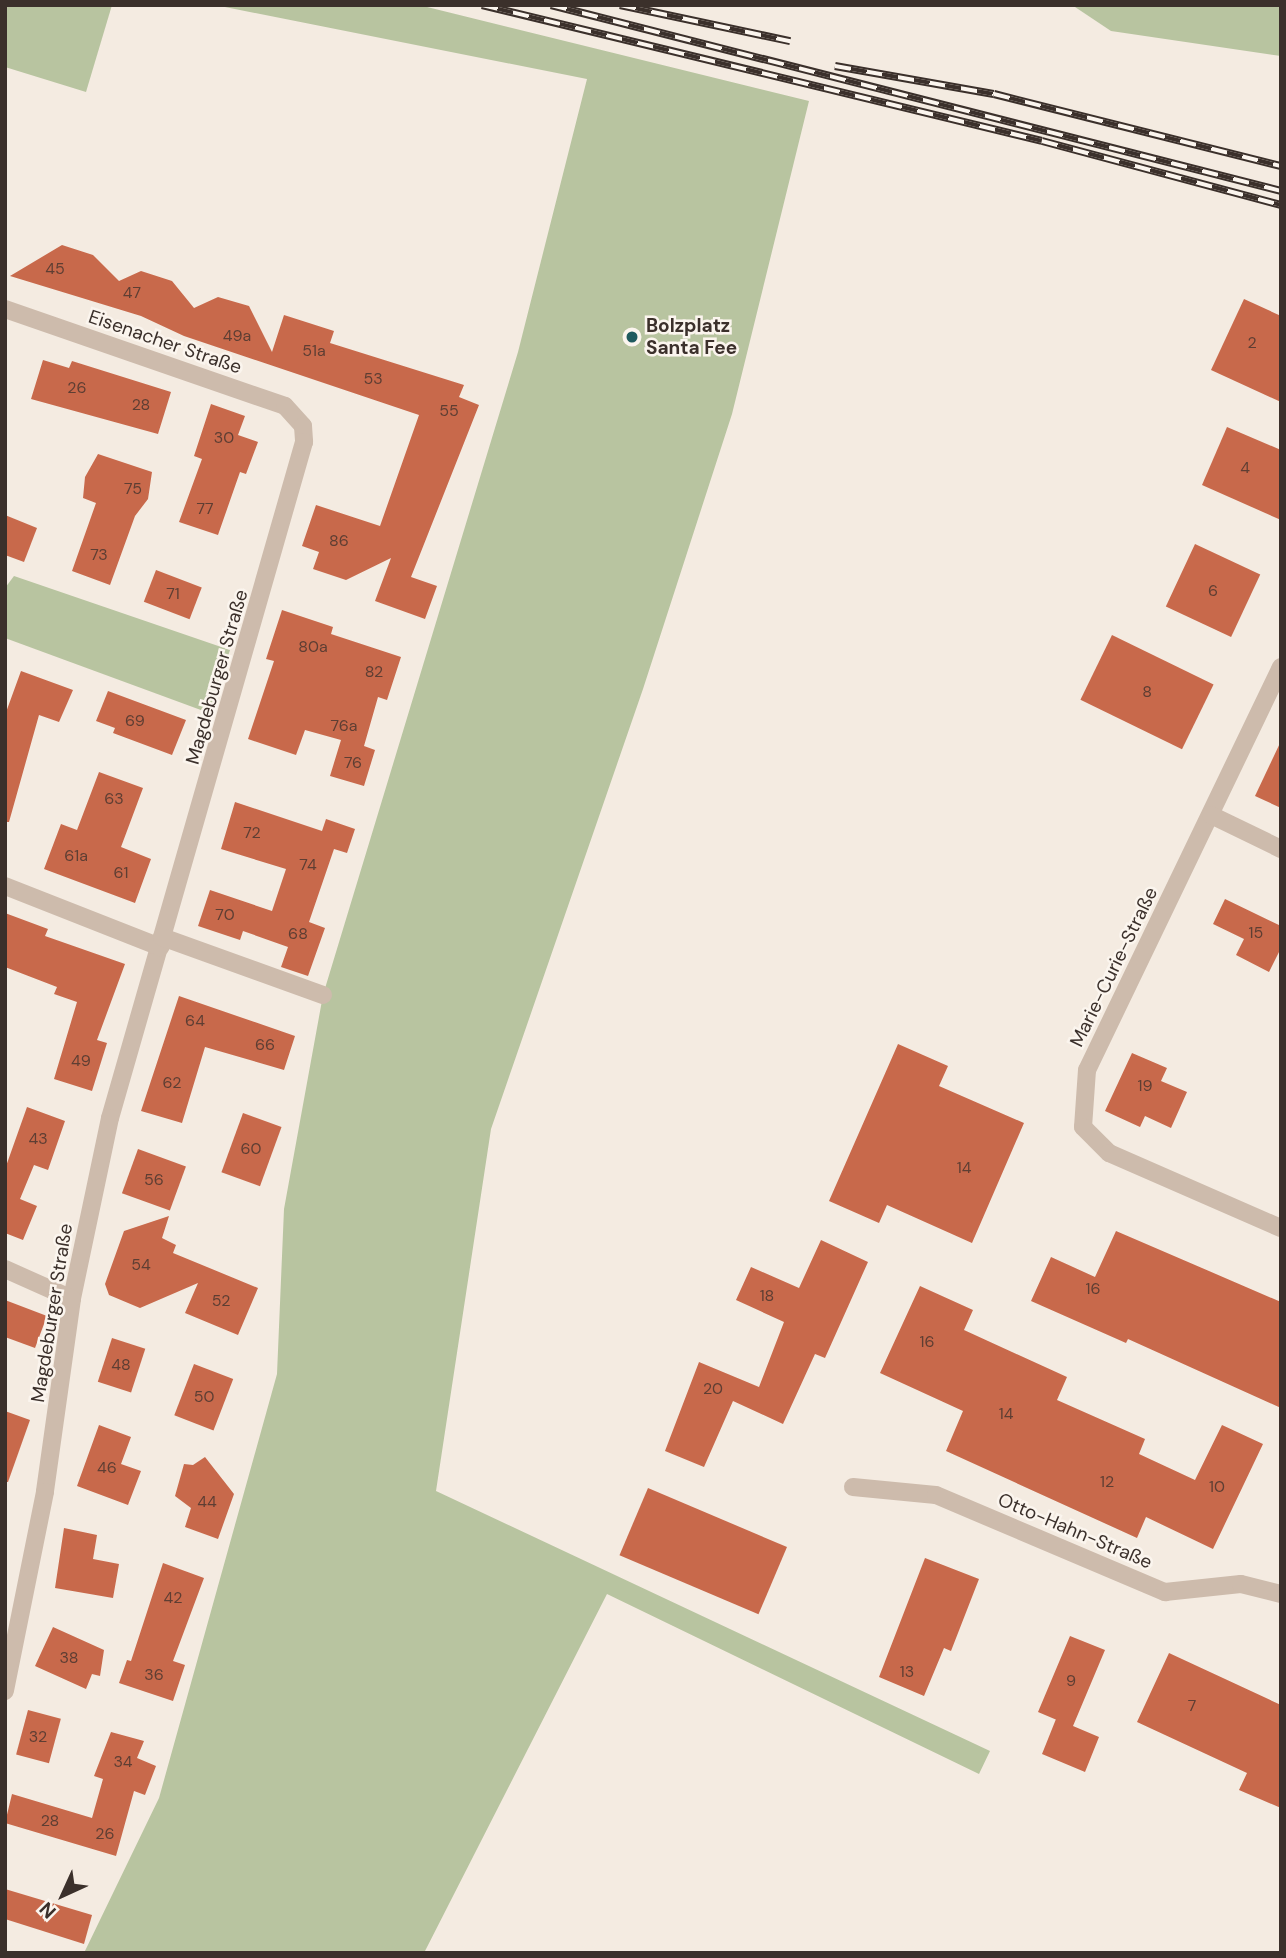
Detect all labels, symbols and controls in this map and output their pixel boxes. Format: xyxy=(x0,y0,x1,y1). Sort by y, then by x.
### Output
house number: 45 xyxy=(45,259,65,279)
house number: 47 xyxy=(123,283,141,303)
street label: Eisenacher Straße xyxy=(85,305,245,379)
place label: Bolzplatz Santa Fee xyxy=(646,315,737,359)
house number: 49a xyxy=(223,326,251,346)
marker: Bolzplatz Santa Fee xyxy=(624,329,640,345)
house number: 2 xyxy=(1247,333,1257,353)
house number: 51a xyxy=(302,341,326,361)
house number: 53 xyxy=(363,369,383,389)
house number: 26 xyxy=(67,378,87,398)
house number: 28 xyxy=(132,395,150,415)
house number: 55 xyxy=(439,401,459,421)
house number: 30 xyxy=(214,428,234,448)
house number: 4 xyxy=(1240,458,1250,478)
house number: 75 xyxy=(124,479,142,499)
house number: 77 xyxy=(196,499,214,519)
house number: 86 xyxy=(329,531,349,551)
house number: 73 xyxy=(90,545,108,565)
house number: 6 xyxy=(1208,581,1218,601)
house number: 71 xyxy=(166,584,180,604)
street label: Magdeburger Straße xyxy=(181,587,253,767)
house number: 80a xyxy=(298,637,328,657)
house number: 82 xyxy=(365,662,383,682)
house number: 8 xyxy=(1142,682,1152,702)
house number: 69 xyxy=(125,711,145,731)
house number: 76a xyxy=(331,716,357,736)
house number: 76 xyxy=(344,753,362,773)
house number: 63 xyxy=(104,789,124,809)
house number: 72 xyxy=(243,823,261,843)
house number: 61a xyxy=(64,846,88,866)
house number: 74 xyxy=(299,855,317,875)
house number: 61 xyxy=(113,863,129,883)
street label: Marie-Curie-Straße xyxy=(1065,883,1163,1051)
house number: 70 xyxy=(215,905,235,925)
house number: 15 xyxy=(1249,923,1263,943)
house number: 68 xyxy=(288,924,308,944)
house number: 64 xyxy=(185,1011,205,1031)
house number: 66 xyxy=(255,1035,275,1055)
house number: 49 xyxy=(71,1051,91,1071)
house number: 62 xyxy=(163,1073,181,1093)
house number: 19 xyxy=(1137,1076,1153,1096)
house number: 43 xyxy=(28,1129,48,1149)
house number: 60 xyxy=(241,1139,261,1159)
house number: 14 xyxy=(957,1158,971,1178)
house number: 56 xyxy=(144,1170,164,1190)
street label: Magdeburger Straße xyxy=(27,1222,77,1404)
house number: 54 xyxy=(131,1255,151,1275)
house number: 16 xyxy=(1085,1279,1101,1299)
house number: 18 xyxy=(760,1286,774,1306)
house number: 52 xyxy=(212,1291,230,1311)
house number: 16 xyxy=(919,1332,935,1352)
house number: 48 xyxy=(111,1355,131,1375)
house number: 20 xyxy=(703,1379,723,1399)
house number: 50 xyxy=(194,1387,214,1407)
house number: 14 xyxy=(999,1404,1013,1424)
house number: 46 xyxy=(97,1458,117,1478)
house number: 12 xyxy=(1100,1472,1114,1492)
house number: 10 xyxy=(1209,1477,1225,1497)
street label: Otto-Hahn-Straße xyxy=(995,1488,1155,1574)
house number: 44 xyxy=(197,1492,217,1512)
house number: 42 xyxy=(164,1588,182,1608)
house number: 38 xyxy=(59,1648,79,1668)
house number: 13 xyxy=(900,1662,914,1682)
house number: 36 xyxy=(144,1665,164,1685)
house number: 9 xyxy=(1066,1671,1076,1691)
house number: 7 xyxy=(1188,1696,1196,1716)
house number: 32 xyxy=(29,1727,47,1747)
house number: 34 xyxy=(113,1752,133,1772)
house number: 28 xyxy=(41,1811,59,1831)
house number: 26 xyxy=(95,1824,115,1844)
north arrow xyxy=(28,1860,98,1930)
text: N xyxy=(34,1896,62,1924)

